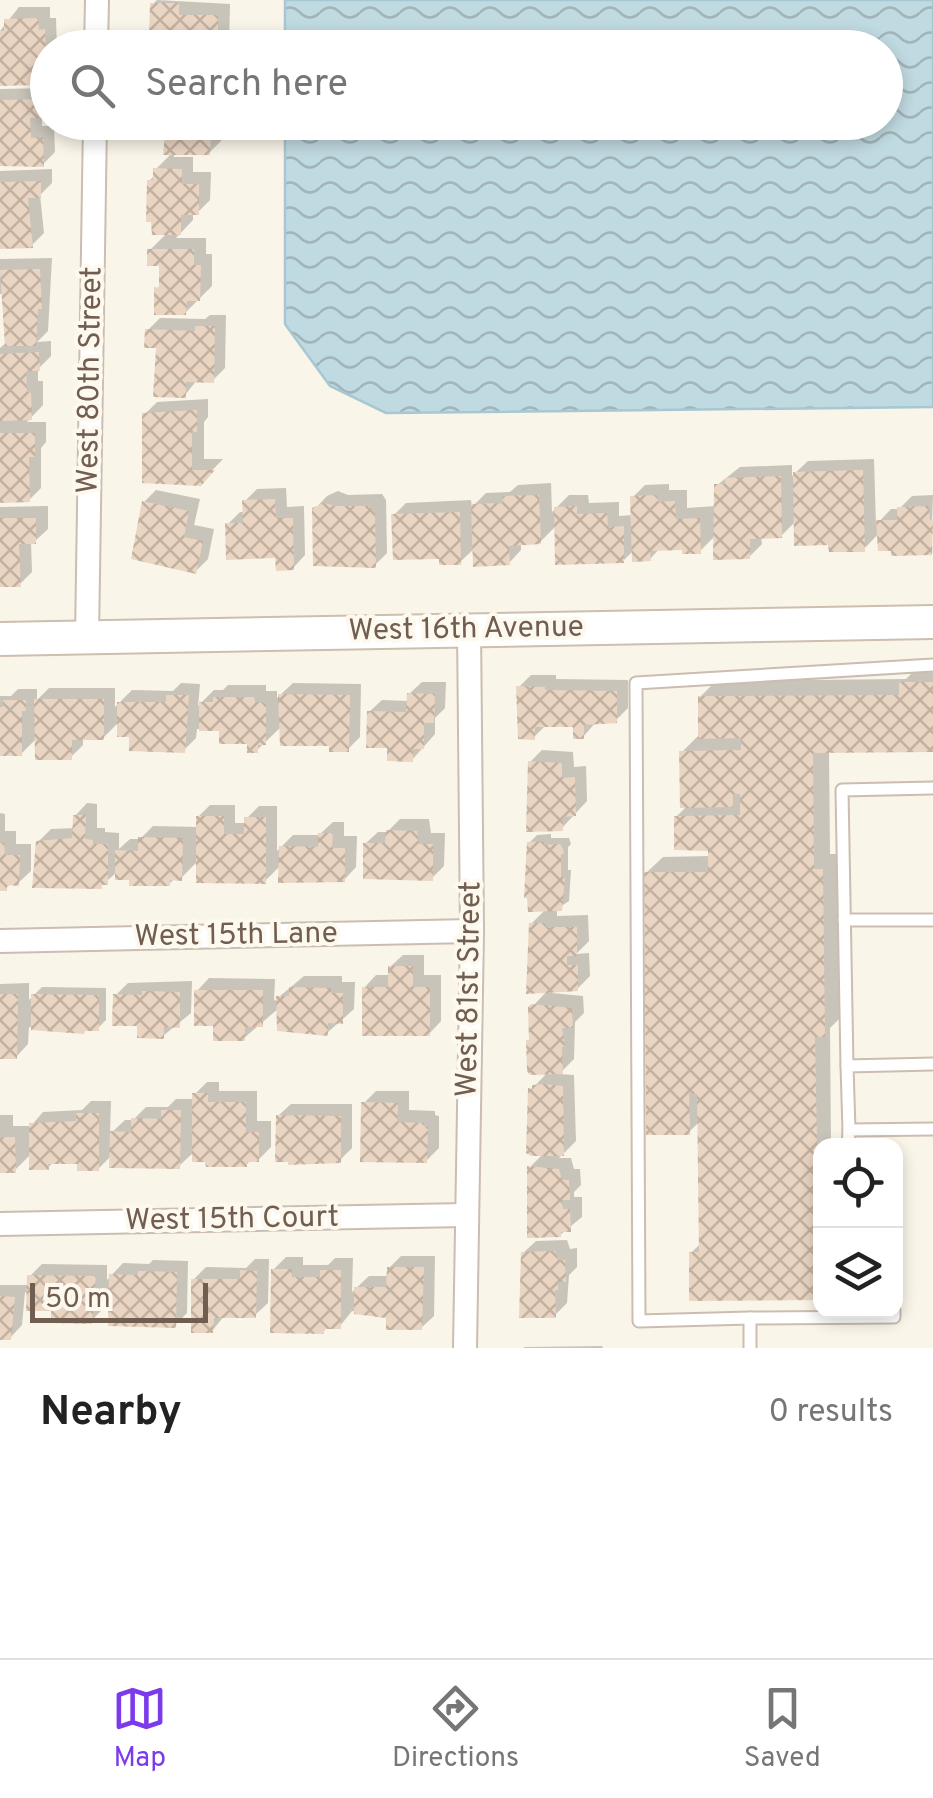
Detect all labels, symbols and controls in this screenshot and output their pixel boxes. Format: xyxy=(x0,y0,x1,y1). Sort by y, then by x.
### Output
search box xyxy=(30,30,903,140)
icon: search xyxy=(65,58,120,113)
text: Search here xyxy=(145,61,348,110)
street label: West 80th Street xyxy=(71,266,111,494)
street label: West 16th Avenue xyxy=(348,609,584,651)
street label: West 81st Street xyxy=(450,881,490,1097)
street label: West 15th Lane xyxy=(134,916,338,956)
map controls xyxy=(813,1138,903,1318)
button: locate xyxy=(813,1138,903,1228)
street label: West 15th Court xyxy=(125,1200,339,1240)
button: layers xyxy=(813,1228,903,1318)
scale bar xyxy=(30,1278,208,1322)
text: 50 m xyxy=(45,1282,111,1318)
text: Nearby xyxy=(40,1387,182,1440)
text: 0 results xyxy=(768,1393,893,1433)
tab: Map xyxy=(112,1681,167,1777)
tab: Directions xyxy=(392,1681,519,1777)
tab: Saved xyxy=(744,1681,821,1777)

